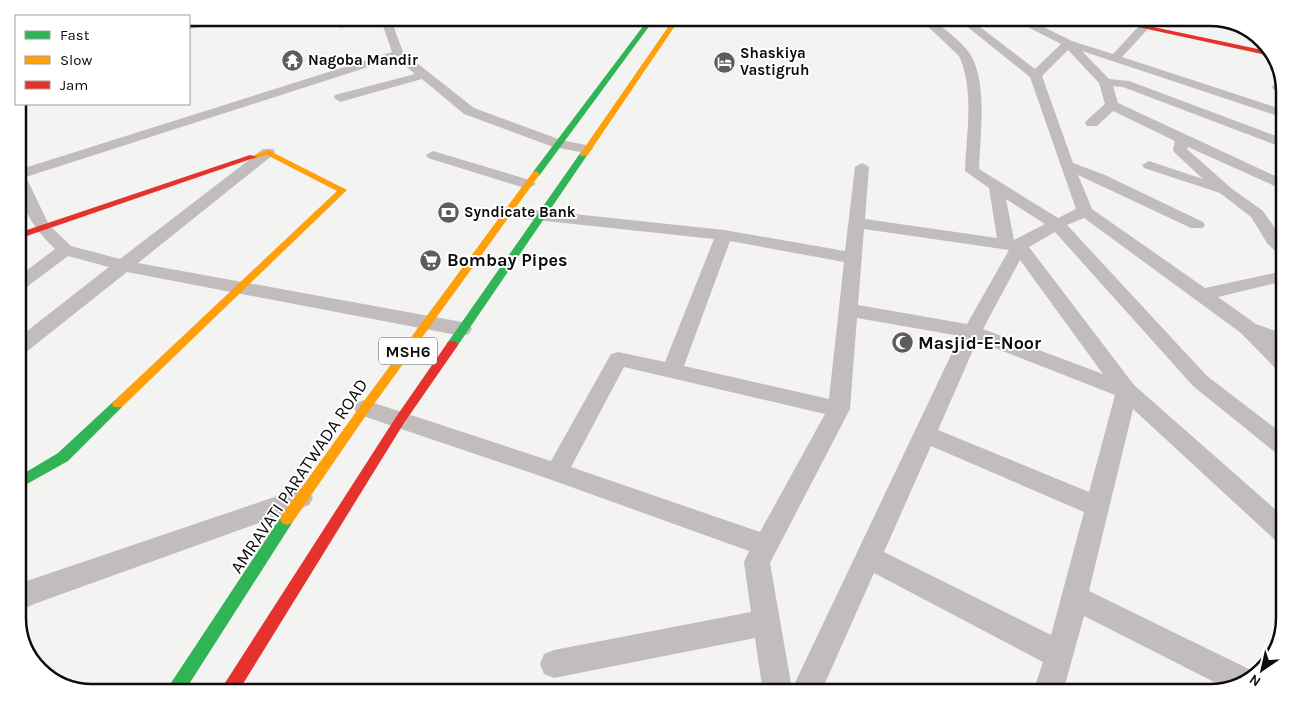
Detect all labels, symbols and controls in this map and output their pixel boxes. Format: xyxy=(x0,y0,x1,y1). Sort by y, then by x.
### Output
legend xyxy=(15,15,190,105)
text: Fast xyxy=(60,26,90,44)
place label: Shaskiya Vastigruh xyxy=(740,44,809,79)
temple icon: Nagoba Mandir xyxy=(280,48,304,72)
hotel icon: Shaskiya Vastigruh xyxy=(712,50,736,74)
text: Slow xyxy=(60,51,92,69)
place label: Nagoba Mandir xyxy=(308,51,418,69)
text: Jam xyxy=(60,76,88,94)
bank icon: Syndicate Bank xyxy=(436,200,460,224)
place label: Syndicate Bank xyxy=(464,203,576,221)
supermarket icon: Bombay Pipes xyxy=(419,248,443,272)
place label: Bombay Pipes xyxy=(447,249,568,271)
mosque icon: Masjid-E-Noor xyxy=(890,331,914,355)
place label: Masjid-E-Noor xyxy=(918,332,1041,354)
road number: MSH6 xyxy=(379,338,437,364)
street label: AMRAVATI PARATWADA ROAD xyxy=(225,374,373,578)
north arrow xyxy=(1237,645,1287,695)
text: N xyxy=(1246,671,1264,690)

